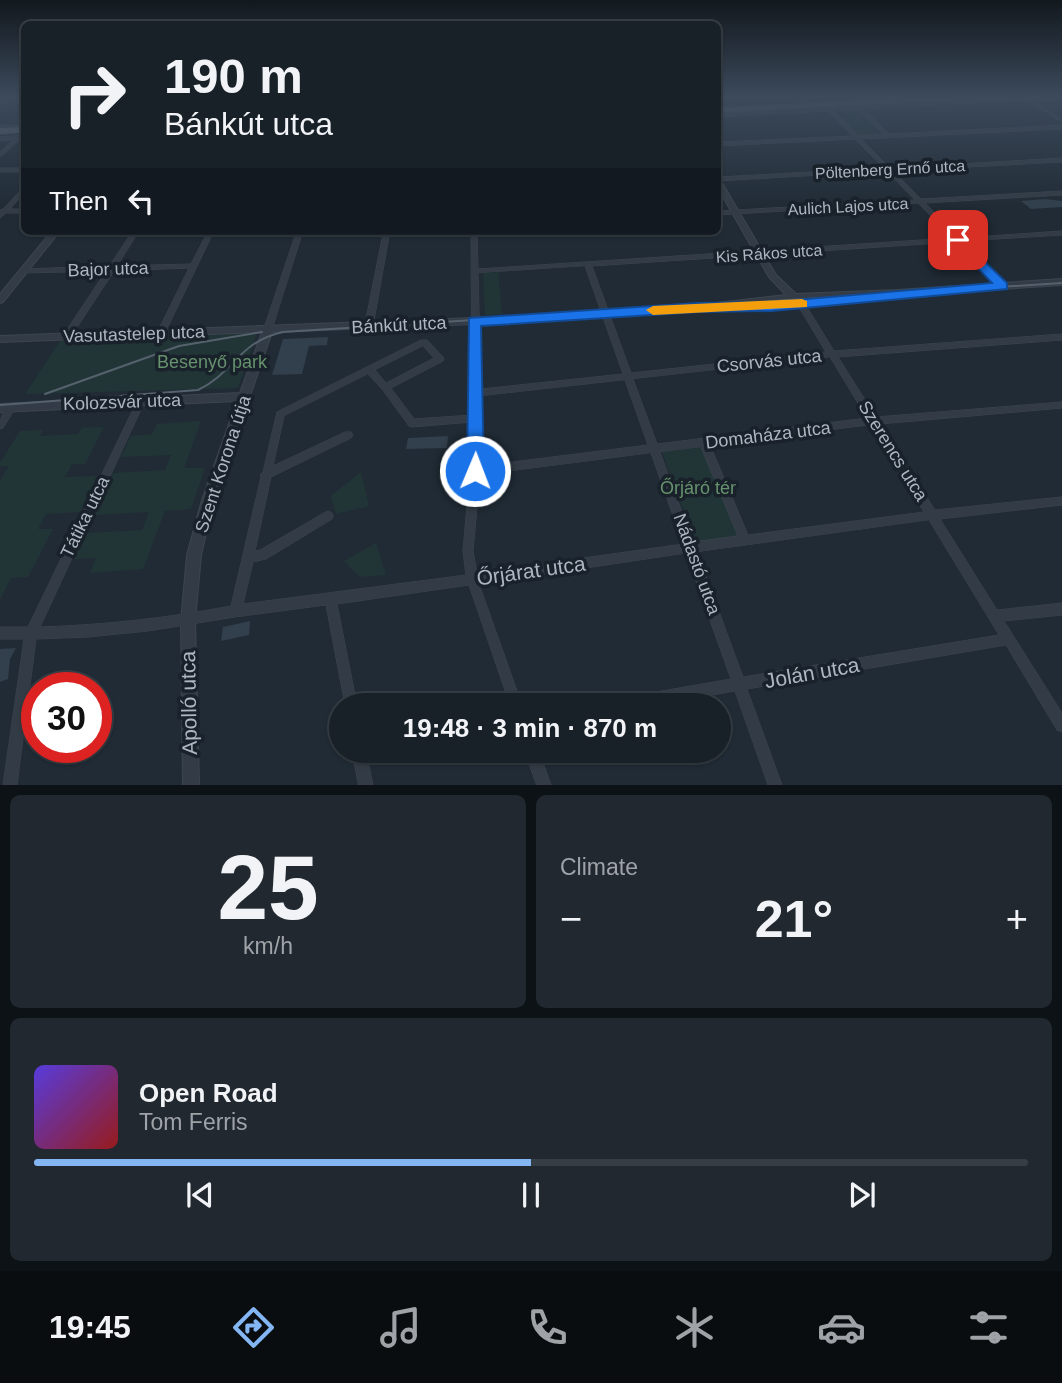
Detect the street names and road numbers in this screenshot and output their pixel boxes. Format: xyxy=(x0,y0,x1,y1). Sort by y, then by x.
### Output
street label: Pöltenberg Ernő utca xyxy=(815,157,966,182)
street label: Aulich Lajos utca xyxy=(787,195,909,218)
street label: Kis Rákos utca xyxy=(715,241,823,266)
street label: Bajor utca xyxy=(67,258,150,280)
street label: Bánkút utca xyxy=(351,312,448,337)
street label: Vasutastelep utca xyxy=(63,321,206,346)
street label: Csorvás utca xyxy=(716,345,823,376)
street label: Kolozsvár utca xyxy=(63,390,182,414)
street label: Szent Korona útja xyxy=(191,392,255,535)
street label: Szerencs utca xyxy=(854,397,932,505)
street label: Domaháza utca xyxy=(704,417,833,453)
street label: Tátika utca xyxy=(57,472,114,561)
street label: Nádastó utca xyxy=(669,511,725,618)
street label: Őrjárat utca xyxy=(475,551,587,590)
street label: Apolló utca xyxy=(176,651,201,755)
street label: Jolán utca xyxy=(763,653,861,692)

